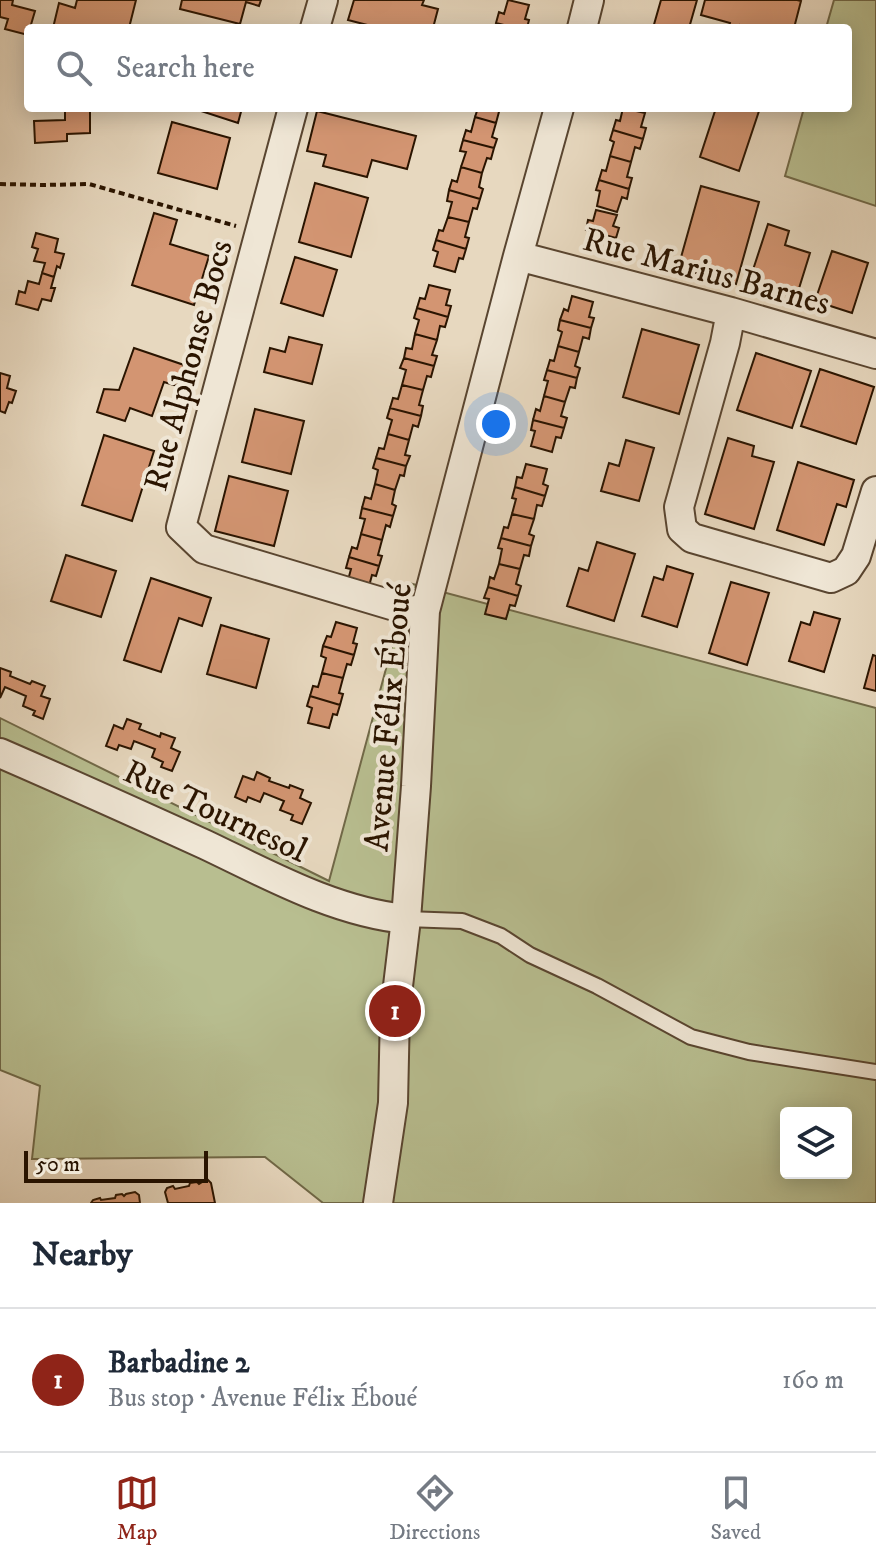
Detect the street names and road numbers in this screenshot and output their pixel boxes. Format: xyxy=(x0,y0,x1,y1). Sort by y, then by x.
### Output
street label: Rue Marius Barnes xyxy=(578,219,835,325)
street label: Rue Alphonse Bocs xyxy=(135,236,243,496)
street label: Avenue Félix Éboué xyxy=(356,581,422,853)
street label: Rue Tournesol xyxy=(117,751,314,873)

